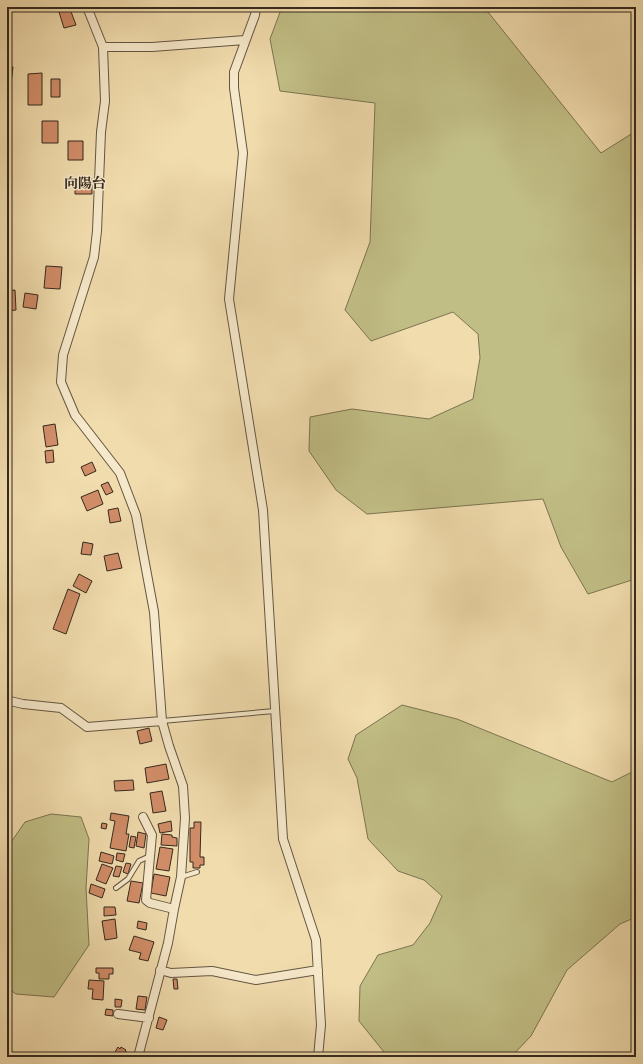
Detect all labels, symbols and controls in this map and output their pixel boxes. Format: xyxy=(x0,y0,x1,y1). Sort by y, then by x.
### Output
district label: 向陽台 xyxy=(64,175,106,194)

